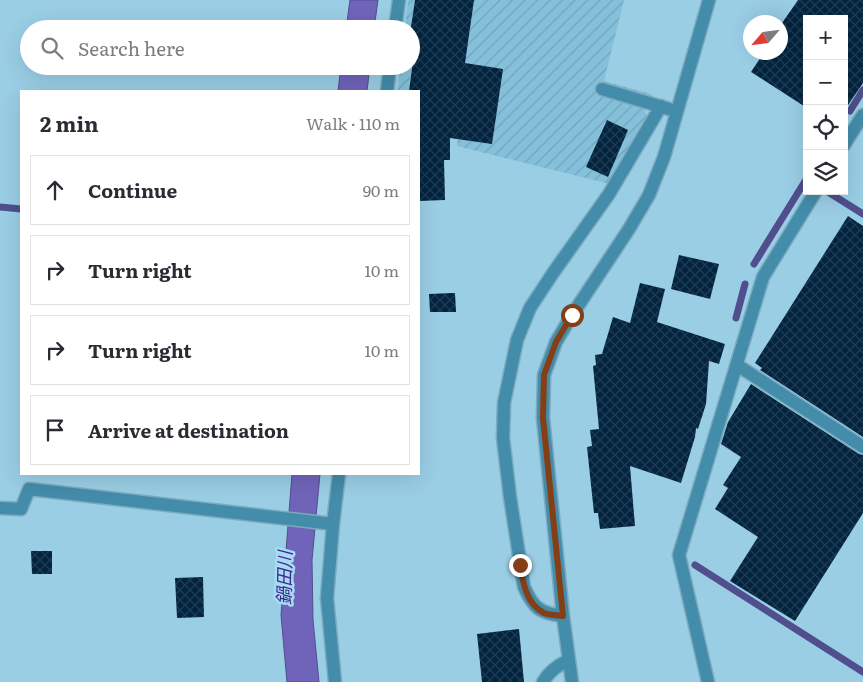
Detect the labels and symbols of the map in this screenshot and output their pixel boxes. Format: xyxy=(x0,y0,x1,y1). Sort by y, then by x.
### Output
north arrow xyxy=(743,15,788,60)
route start xyxy=(561,304,584,327)
water label: 鍋田川 xyxy=(270,549,298,605)
route end xyxy=(509,554,532,577)

